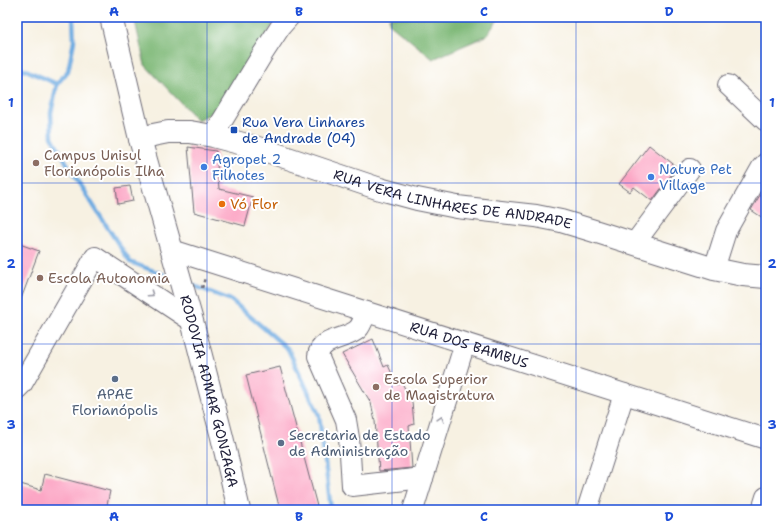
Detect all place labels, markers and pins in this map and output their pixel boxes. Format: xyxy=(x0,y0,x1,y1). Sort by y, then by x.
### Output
place label: Rua Vera Linhares de Andrade (04) xyxy=(242,113,365,147)
marker: Rua Vera Linhares de Andrade (04) xyxy=(229,125,239,135)
place label: Campus Unisul Florianópolis Ilha xyxy=(44,146,165,180)
place label: Agropet 2 Filhotes xyxy=(212,150,281,184)
marker: Campus Unisul Florianópolis Ilha xyxy=(31,158,41,168)
place label: Nature Pet Village xyxy=(659,160,732,194)
marker: Agropet 2 Filhotes xyxy=(199,162,209,172)
marker: Nature Pet Village xyxy=(646,172,656,182)
place label: Vó Flor xyxy=(230,195,279,213)
marker: Vó Flor xyxy=(217,199,227,209)
place label: Escola Autonomia xyxy=(48,269,170,287)
marker: Escola Autonomia xyxy=(35,273,45,283)
place label: Escola Superior de Magistratura xyxy=(384,370,495,404)
marker: APAE Florianópolis xyxy=(110,374,120,384)
marker: Escola Superior de Magistratura xyxy=(371,382,381,392)
place label: APAE Florianópolis xyxy=(72,385,158,419)
place label: Secretaria de Estado de Administração xyxy=(289,426,430,460)
marker: Secretaria de Estado de Administração xyxy=(276,438,286,448)

